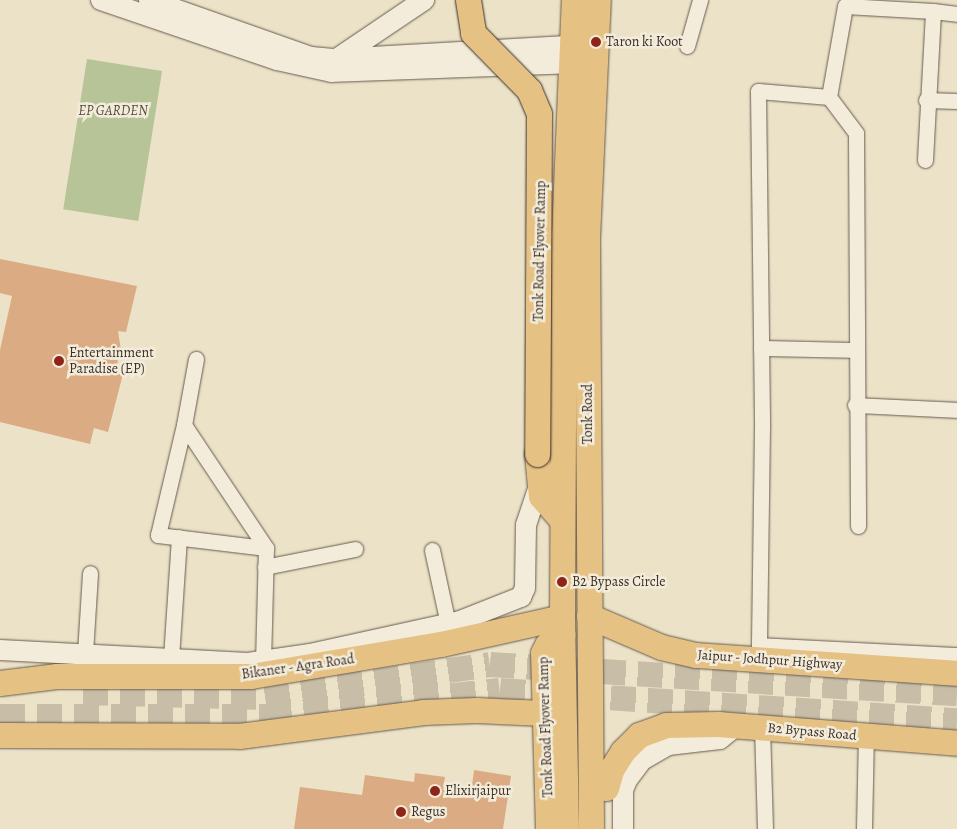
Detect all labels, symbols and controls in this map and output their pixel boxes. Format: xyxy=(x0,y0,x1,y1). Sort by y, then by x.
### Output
place label: Taron ki Koot xyxy=(606,34,683,50)
marker: Taron ki Koot xyxy=(590,36,602,48)
park label: EP GARDEN xyxy=(78,103,148,119)
street label: Tonk Road Flyover Ramp xyxy=(530,181,550,321)
place label: Entertainment Paradise (EP) xyxy=(69,345,154,378)
marker: Entertainment Paradise (EP) xyxy=(53,355,65,367)
street label: Tonk Road xyxy=(580,384,596,444)
place label: B2 Bypass Circle xyxy=(572,574,665,590)
marker: B2 Bypass Circle xyxy=(556,576,568,588)
street label: Jaipur - Jodhpur Highway xyxy=(697,647,843,673)
street label: Bikaner - Agra Road xyxy=(240,651,356,683)
street label: Tonk Road Flyover Ramp xyxy=(535,656,557,798)
street label: B2 Bypass Road xyxy=(767,720,857,744)
place label: Elixirjaipur xyxy=(445,783,511,799)
marker: Elixirjaipur xyxy=(429,785,441,797)
place label: Regus xyxy=(411,804,445,820)
marker: Regus xyxy=(395,806,407,818)

